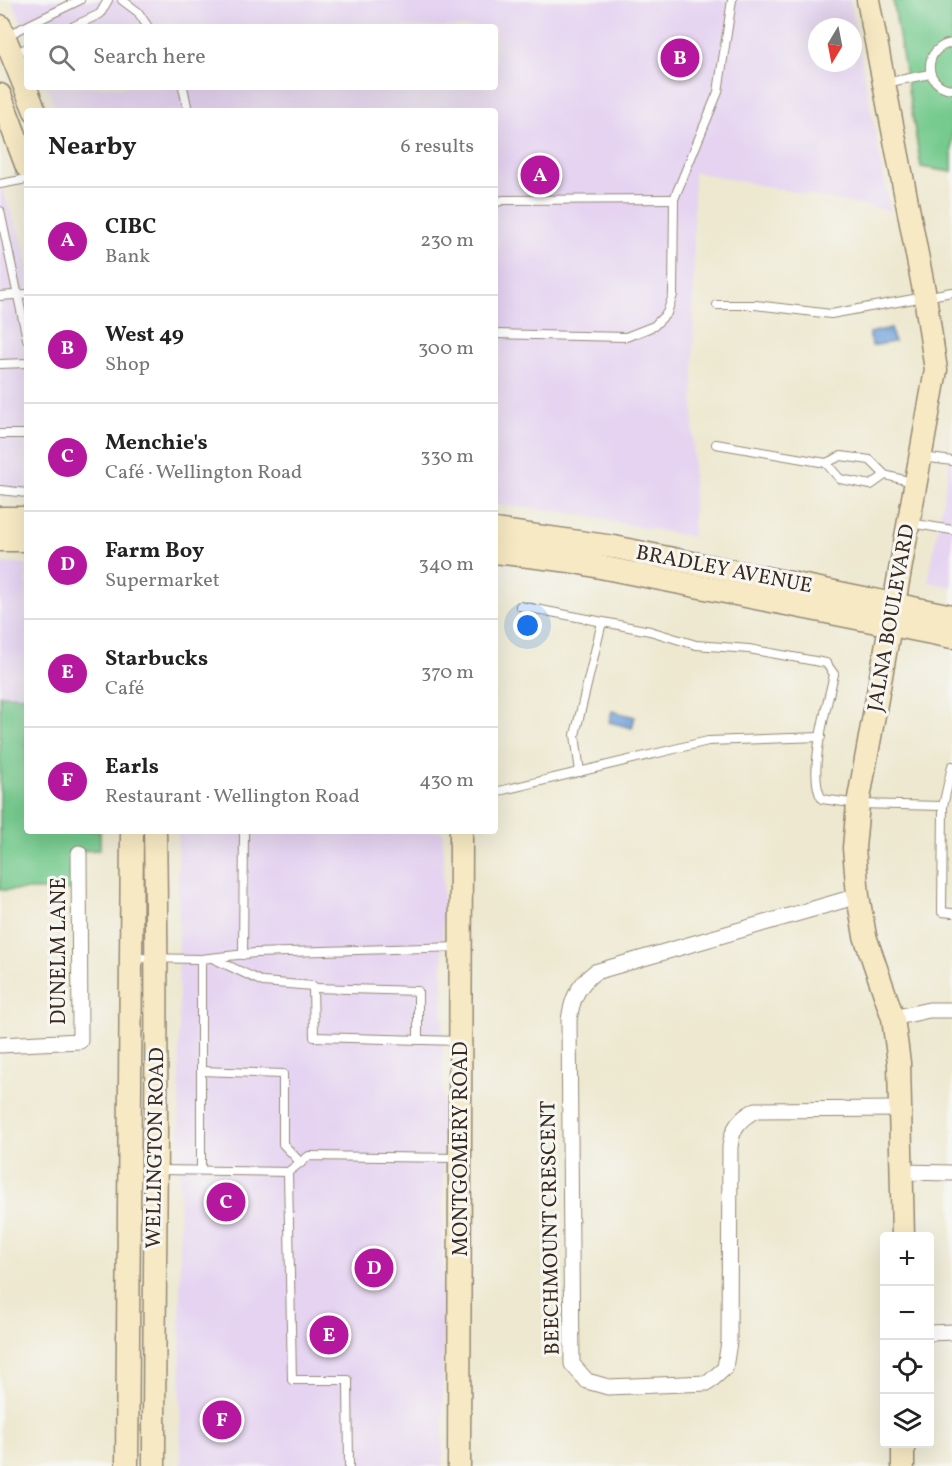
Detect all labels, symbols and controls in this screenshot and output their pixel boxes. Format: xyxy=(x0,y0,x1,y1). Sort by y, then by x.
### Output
north arrow xyxy=(808,18,862,72)
search box xyxy=(24,24,498,90)
pin: B xyxy=(660,36,700,80)
icon: search xyxy=(45,41,78,74)
text: Search here xyxy=(93,42,206,73)
text: Nearby xyxy=(48,129,137,165)
text: 6 results xyxy=(401,133,474,161)
pin: A xyxy=(520,152,560,198)
text: CIBC xyxy=(105,212,156,243)
text: A xyxy=(60,227,75,255)
text: 230 m xyxy=(420,227,474,255)
text: Bank xyxy=(105,243,150,271)
text: West 49 xyxy=(105,320,184,351)
text: B xyxy=(61,335,74,363)
text: 300 m xyxy=(418,335,474,363)
text: Shop xyxy=(105,351,150,379)
text: Menchie's xyxy=(105,428,208,459)
text: C xyxy=(61,443,74,471)
text: 330 m xyxy=(420,443,474,471)
text: Café · Wellington Road xyxy=(105,459,302,487)
street label: JALNA BOULEVARD xyxy=(861,522,923,714)
text: Farm Boy xyxy=(105,536,204,567)
street label: BRADLEY AVENUE xyxy=(633,539,815,601)
text: D xyxy=(60,551,75,579)
text: 340 m xyxy=(418,551,474,579)
text: Supermarket xyxy=(105,567,220,595)
your location xyxy=(513,611,542,640)
text: Starbucks xyxy=(105,644,208,675)
text: E xyxy=(61,659,74,687)
text: 370 m xyxy=(421,659,474,687)
text: Café xyxy=(105,675,144,703)
text: Earls xyxy=(105,752,159,783)
text: F xyxy=(62,767,73,795)
text: 430 m xyxy=(419,767,474,795)
text: Restaurant · Wellington Road xyxy=(105,783,360,811)
street label: DUNELM LANE xyxy=(45,877,74,1025)
street label: MONTGOMERY ROAD xyxy=(447,1042,476,1256)
street label: WELLINGTON ROAD xyxy=(140,1047,172,1249)
street label: BEECHMOUNT CRESCENT xyxy=(534,1100,568,1356)
pin: C xyxy=(206,1180,246,1224)
map controls xyxy=(880,1232,934,1448)
button: + xyxy=(880,1232,934,1286)
pin: D xyxy=(354,1246,394,1290)
button: − xyxy=(880,1286,934,1340)
pin: E xyxy=(310,1312,348,1358)
button: locate xyxy=(880,1340,934,1394)
button: layers xyxy=(880,1394,934,1448)
pin: F xyxy=(202,1398,242,1442)

